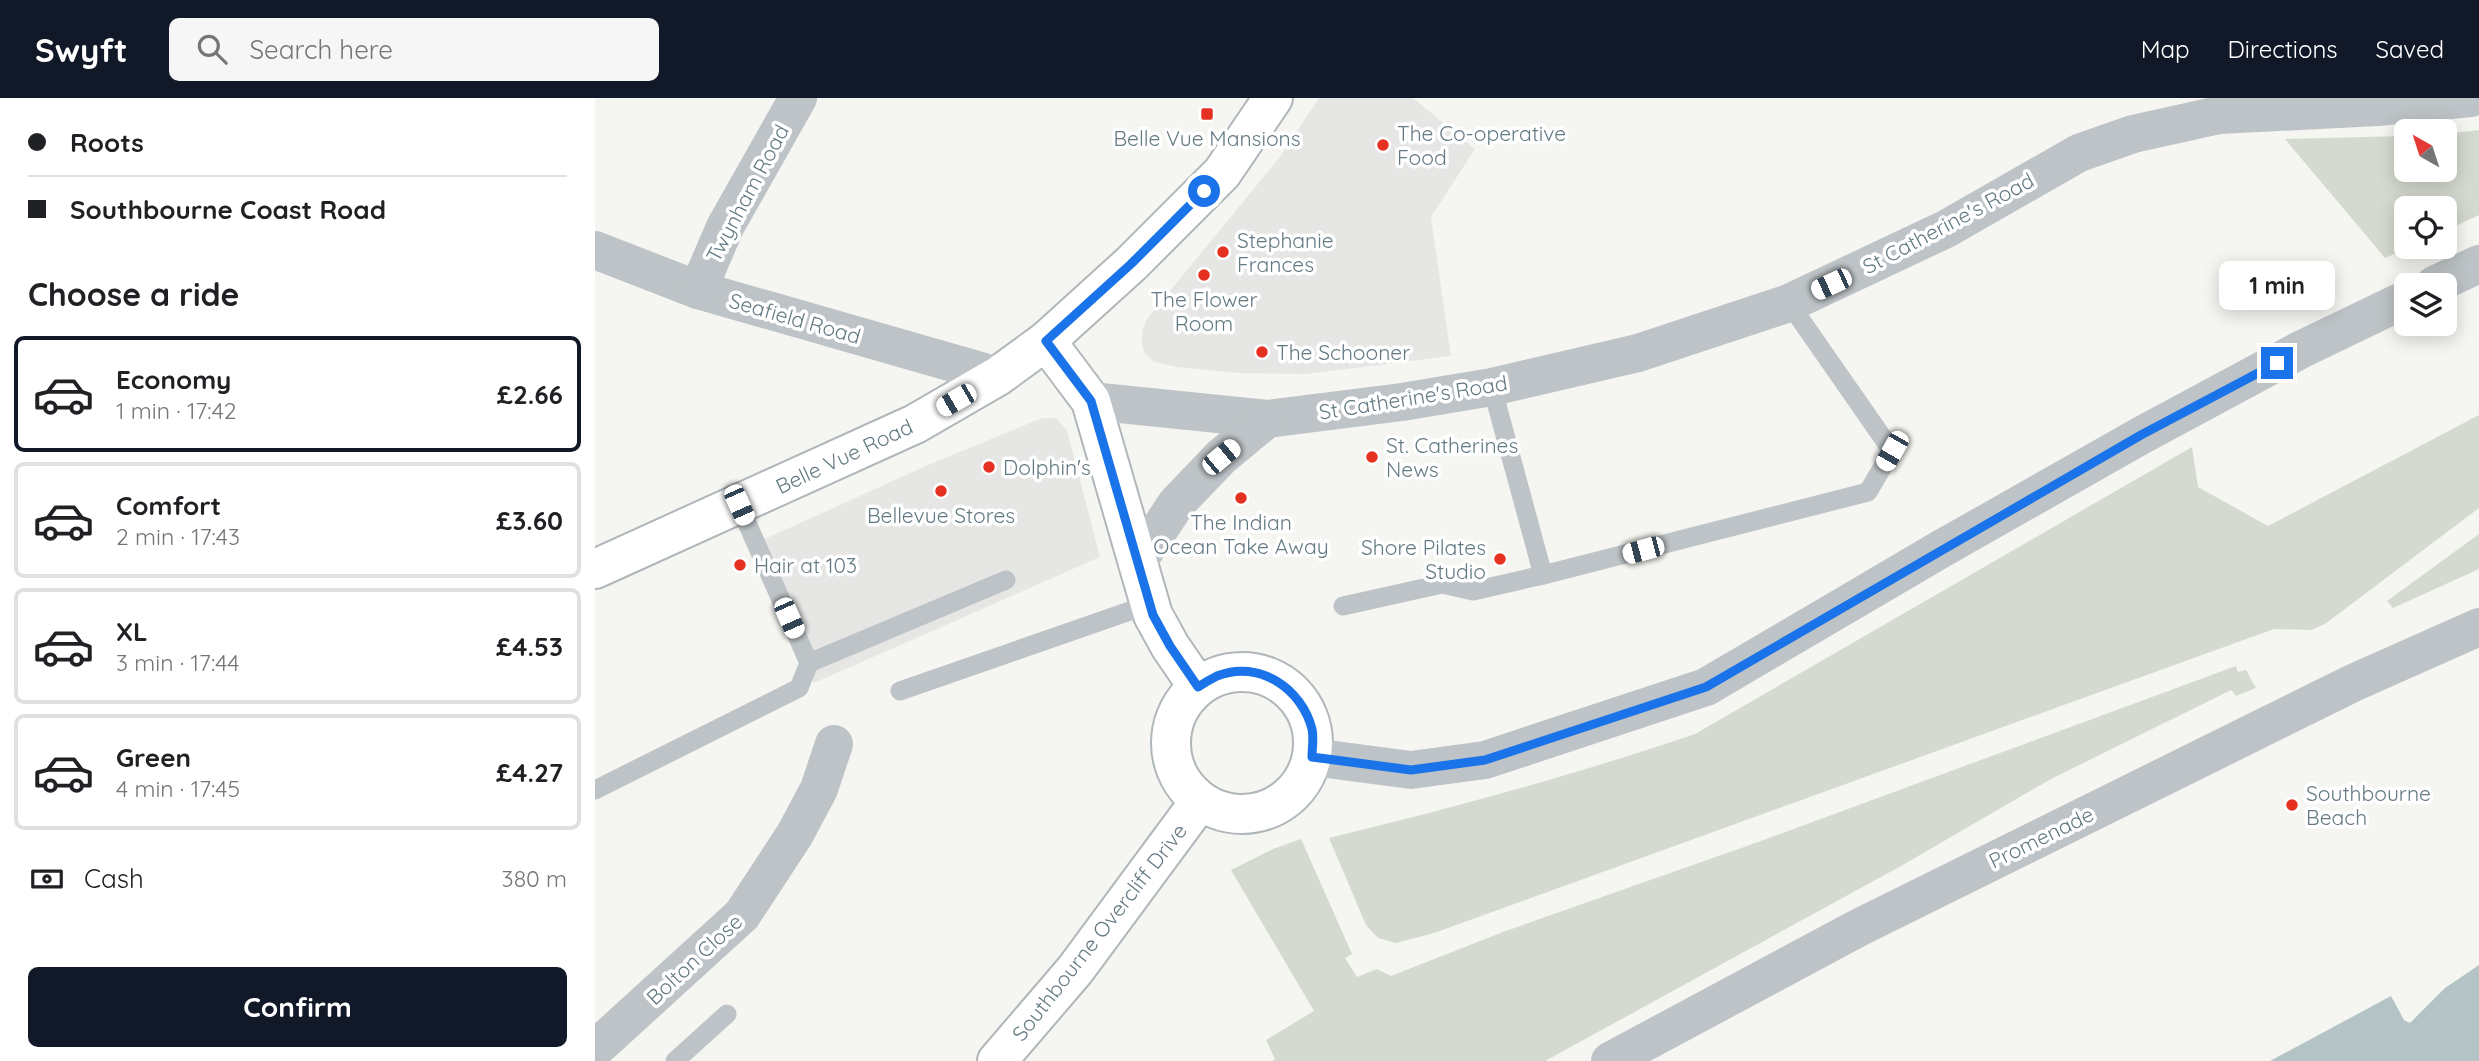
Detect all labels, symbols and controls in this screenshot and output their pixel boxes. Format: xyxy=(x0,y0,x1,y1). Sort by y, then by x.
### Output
search box xyxy=(169,18,659,81)
text: Swyft xyxy=(35,29,127,70)
icon: search xyxy=(193,30,231,68)
text: Search here xyxy=(249,33,393,66)
text: Map xyxy=(2141,34,2190,64)
text: Directions xyxy=(2228,34,2338,64)
text: Saved xyxy=(2376,34,2444,64)
marker: Belle Vue Mansions xyxy=(1199,106,1215,122)
north arrow xyxy=(2394,119,2457,182)
map controls xyxy=(2394,119,2457,336)
street label: Twynham Road xyxy=(700,120,794,266)
place label: The Co-operative Food xyxy=(1397,120,1566,170)
place label: Belle Vue Mansions xyxy=(1113,125,1301,151)
text: Roots xyxy=(70,126,144,159)
marker: The Co-operative Food xyxy=(1375,137,1391,153)
street label: St Catherine's Road xyxy=(1858,167,2038,279)
route start xyxy=(1188,175,1220,207)
text: Southbourne Coast Road xyxy=(70,193,386,226)
button: locate xyxy=(2394,196,2457,259)
place label: Stephanie Frances xyxy=(1237,227,1334,277)
marker: Stephanie Frances xyxy=(1215,244,1231,260)
callout: 1 min xyxy=(2219,261,2335,310)
car xyxy=(1808,266,1855,302)
marker: The Flower Room xyxy=(1196,267,1212,283)
text: 1 min xyxy=(2249,271,2305,300)
button: layers xyxy=(2394,273,2457,336)
text: Choose a ride xyxy=(28,274,240,314)
place label: The Flower Room xyxy=(1150,286,1258,336)
street label: Seafield Road xyxy=(726,287,864,349)
place label: The Schooner xyxy=(1276,339,1410,365)
marker: The Schooner xyxy=(1254,344,1270,360)
route end xyxy=(2261,347,2293,379)
icon: car xyxy=(32,363,95,426)
text: Economy xyxy=(116,363,231,396)
street label: St Catherine's Road xyxy=(1317,369,1509,425)
text: £2.66 xyxy=(497,378,563,411)
car xyxy=(933,380,980,420)
text: 1 min · 17:42 xyxy=(116,396,237,425)
street label: Belle Vue Road xyxy=(771,413,917,499)
car xyxy=(1873,428,1912,474)
place label: St. Catherines News xyxy=(1386,432,1518,482)
car xyxy=(1199,435,1244,479)
marker: St. Catherines News xyxy=(1364,449,1380,465)
place label: Dolphin's xyxy=(1003,454,1091,480)
marker: Dolphin's xyxy=(981,459,997,475)
car xyxy=(721,482,758,528)
marker: Bellevue Stores xyxy=(933,483,949,499)
icon: car xyxy=(32,489,95,552)
text: Comfort xyxy=(116,489,221,522)
marker: The Indian Ocean Take Away xyxy=(1233,490,1249,506)
place label: Bellevue Stores xyxy=(867,502,1015,528)
text: £3.60 xyxy=(496,504,563,537)
place label: The Indian Ocean Take Away xyxy=(1153,509,1329,559)
text: 2 min · 17:43 xyxy=(116,522,240,551)
place label: Shore Pilates Studio xyxy=(1361,534,1486,584)
car xyxy=(1620,534,1667,566)
marker: Shore Pilates Studio xyxy=(1492,551,1508,567)
place label: Hair at 103 xyxy=(754,552,857,578)
marker: Hair at 103 xyxy=(732,557,748,573)
car xyxy=(771,595,808,641)
icon: car xyxy=(32,615,95,678)
text: XL xyxy=(116,615,148,648)
text: £4.53 xyxy=(496,630,563,663)
text: 3 min · 17:44 xyxy=(116,648,239,677)
icon: car xyxy=(32,741,95,804)
text: Green xyxy=(116,741,191,774)
text: £4.27 xyxy=(496,756,563,789)
text: 4 min · 17:45 xyxy=(116,774,240,803)
place label: Southbourne Beach xyxy=(2306,780,2431,830)
marker: Southbourne Beach xyxy=(2284,797,2300,813)
street label: Promenade xyxy=(1984,800,2098,874)
street label: Southbourne Overcliff Drive xyxy=(1006,818,1192,1046)
icon: cash xyxy=(28,860,66,898)
text: Cash xyxy=(84,862,144,895)
text: 380 m xyxy=(502,864,567,893)
street label: Bolton Close xyxy=(641,908,747,1010)
button: Confirm xyxy=(28,967,567,1047)

